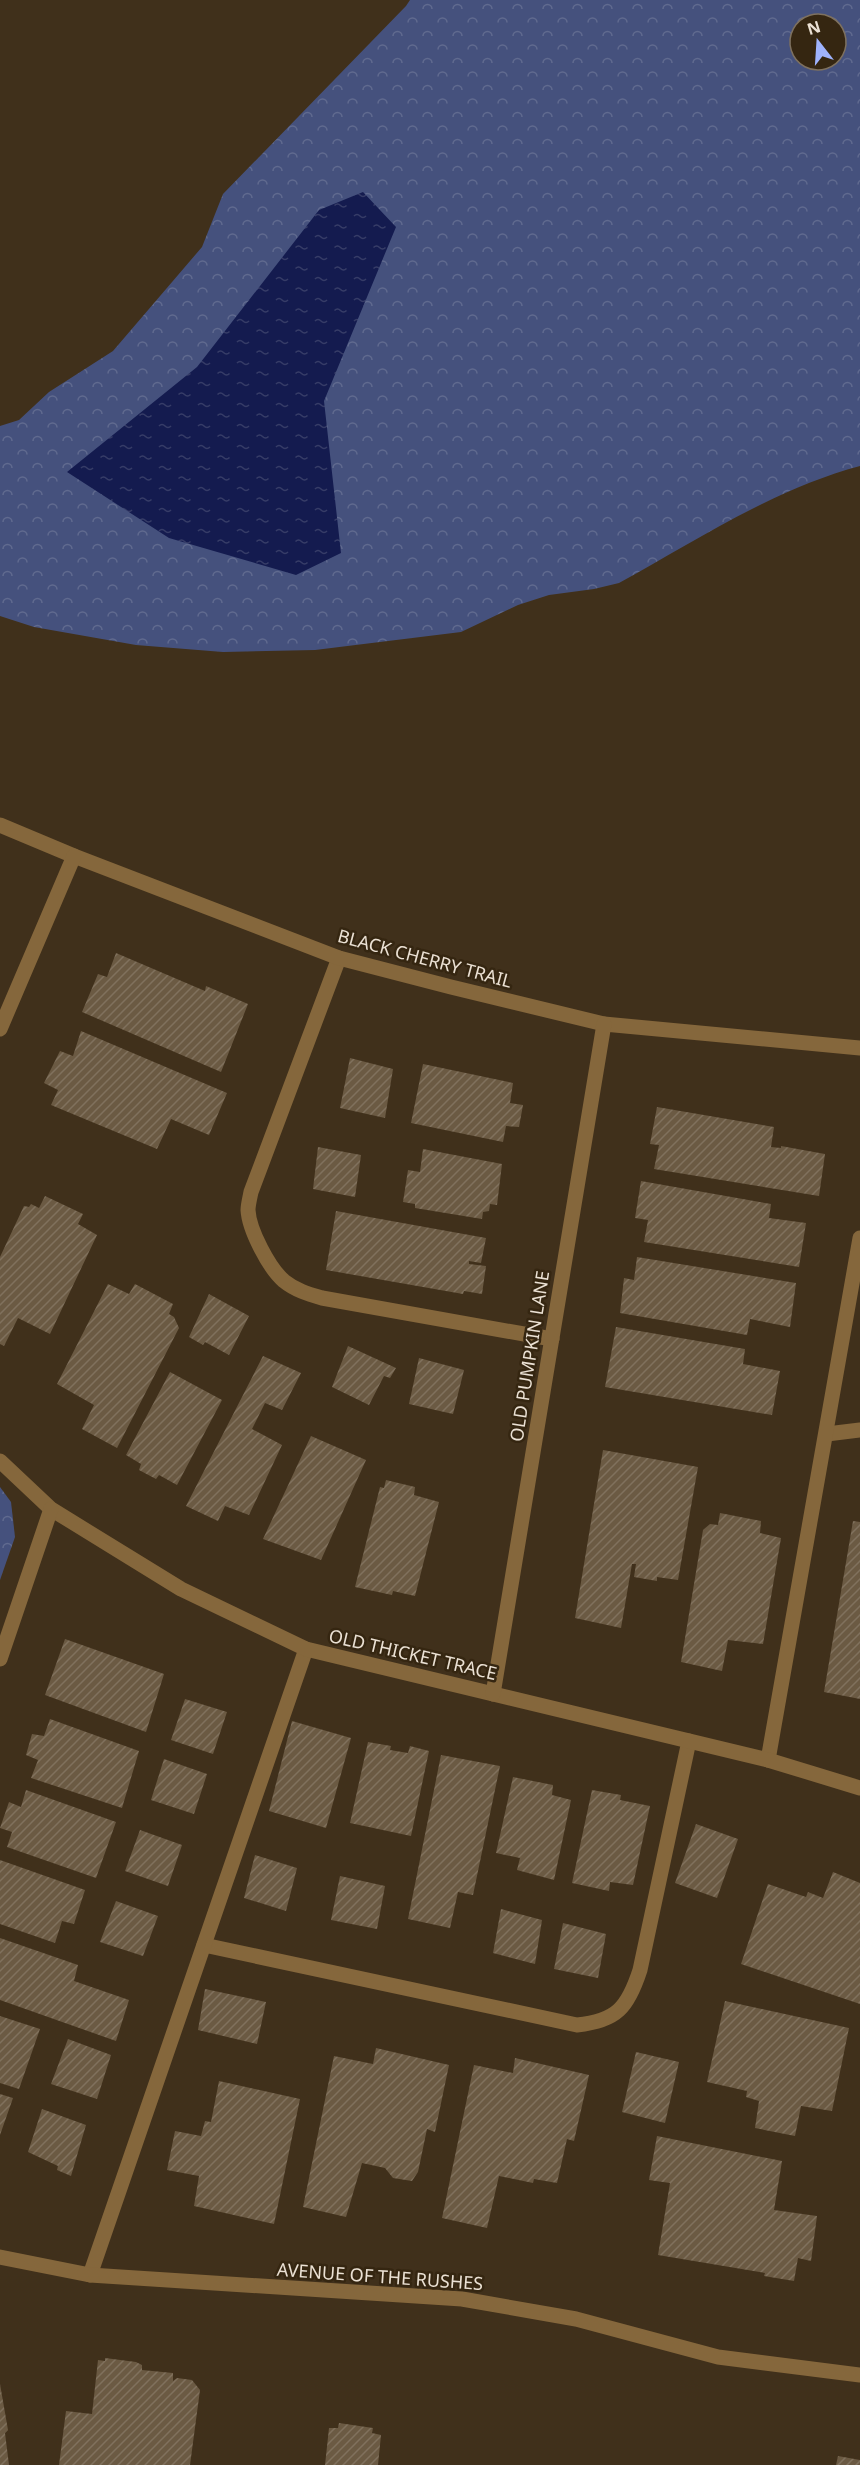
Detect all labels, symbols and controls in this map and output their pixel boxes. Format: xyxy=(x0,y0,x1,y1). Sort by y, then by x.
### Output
north arrow xyxy=(788,12,848,72)
text: N xyxy=(804,15,823,40)
street label: BLACK CHERRY TRAIL xyxy=(335,923,515,993)
street label: OLD PUMPKIN LANE xyxy=(504,1269,554,1443)
street label: OLD THICKET TRACE xyxy=(327,1623,499,1685)
street label: AVENUE OF THE RUSHES xyxy=(276,2257,484,2295)

